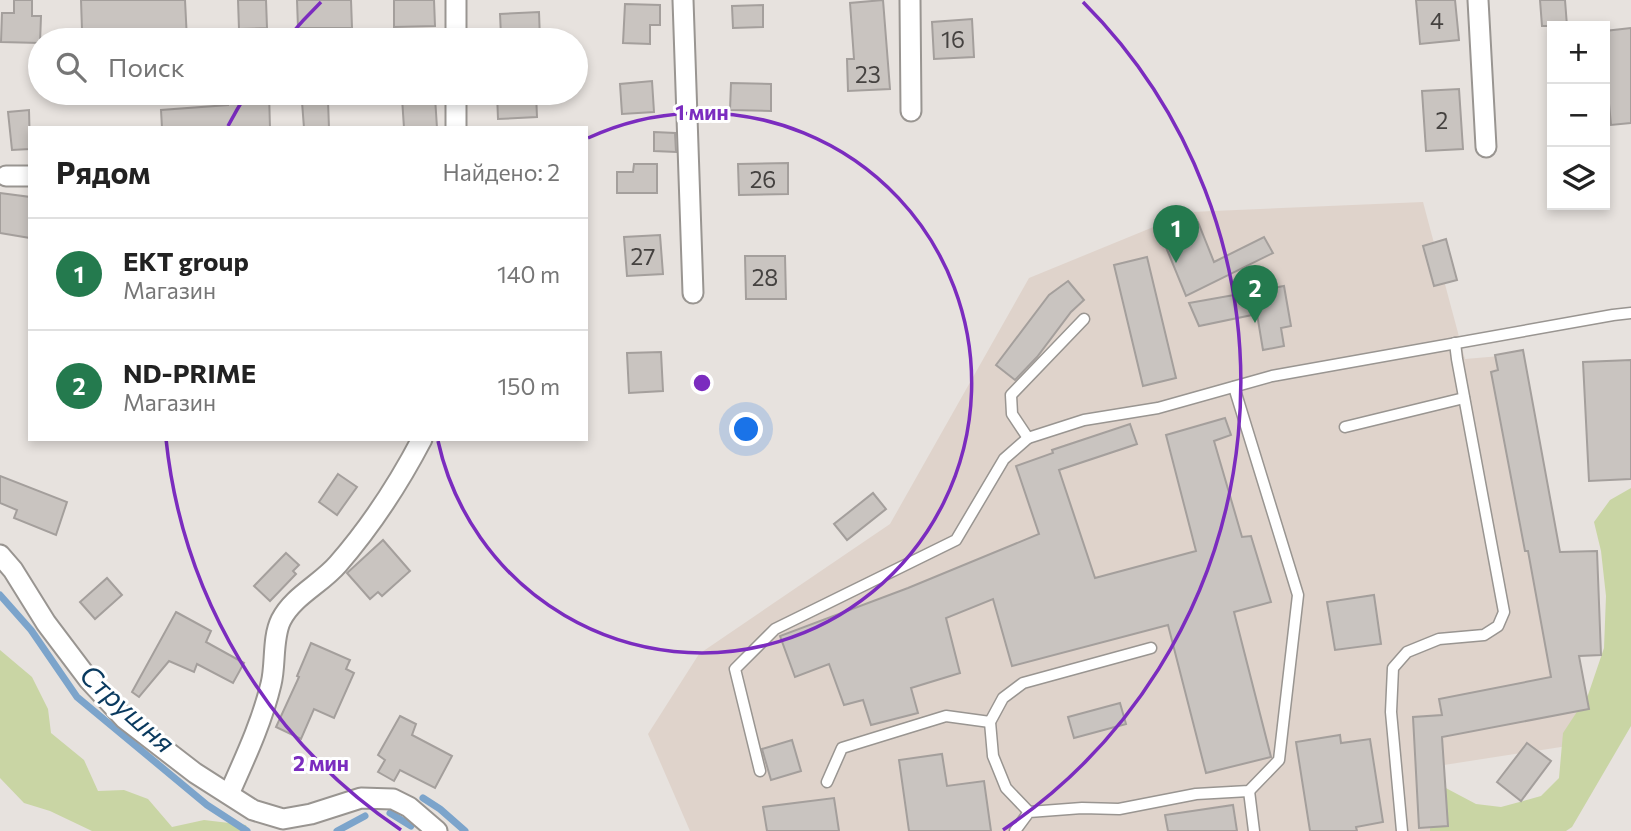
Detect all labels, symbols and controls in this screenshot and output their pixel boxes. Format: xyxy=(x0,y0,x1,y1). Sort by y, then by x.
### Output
house number: 4 xyxy=(1430,6,1444,34)
map controls xyxy=(1547,21,1610,210)
button: + xyxy=(1547,21,1610,84)
house number: 16 xyxy=(941,25,965,53)
search box xyxy=(28,28,588,105)
icon: search xyxy=(52,48,90,86)
text: Поиск xyxy=(108,51,185,82)
house number: 23 xyxy=(855,60,881,88)
button: − xyxy=(1547,84,1610,147)
text: 1 мин xyxy=(675,99,729,124)
house number: 2 xyxy=(1436,106,1448,134)
button: layers xyxy=(1547,147,1610,210)
text: Рядом xyxy=(56,153,150,190)
text: Найдено: 2 xyxy=(443,158,560,186)
house number: 26 xyxy=(750,165,776,193)
pin: 1 xyxy=(1153,205,1199,263)
house number: 27 xyxy=(631,242,655,270)
text: EKT group xyxy=(123,245,249,276)
text: 1 xyxy=(74,260,84,288)
text: 140 m xyxy=(497,260,560,288)
house number: 28 xyxy=(752,263,778,291)
pin: 2 xyxy=(1232,265,1278,323)
text: Магазин xyxy=(123,276,216,304)
text: ND-PRIME xyxy=(123,357,256,388)
centre of rings xyxy=(690,371,714,395)
text: 2 xyxy=(72,372,86,400)
text: 150 m xyxy=(497,372,560,400)
text: Магазин xyxy=(123,388,216,416)
your location xyxy=(729,412,763,446)
water label: Струшня xyxy=(74,657,182,759)
text: 2 мин xyxy=(293,750,349,775)

